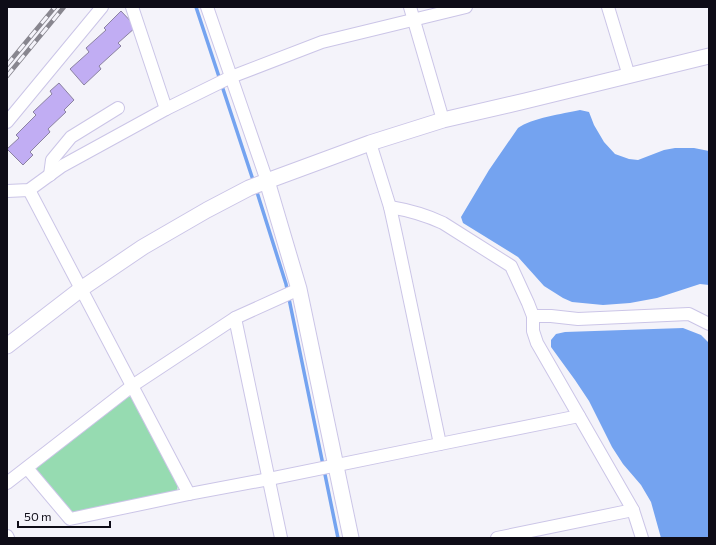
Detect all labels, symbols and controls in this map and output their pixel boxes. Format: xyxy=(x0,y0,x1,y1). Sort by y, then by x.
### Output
scale bar xyxy=(18,503,110,529)
text: 50 m xyxy=(24,509,52,523)

